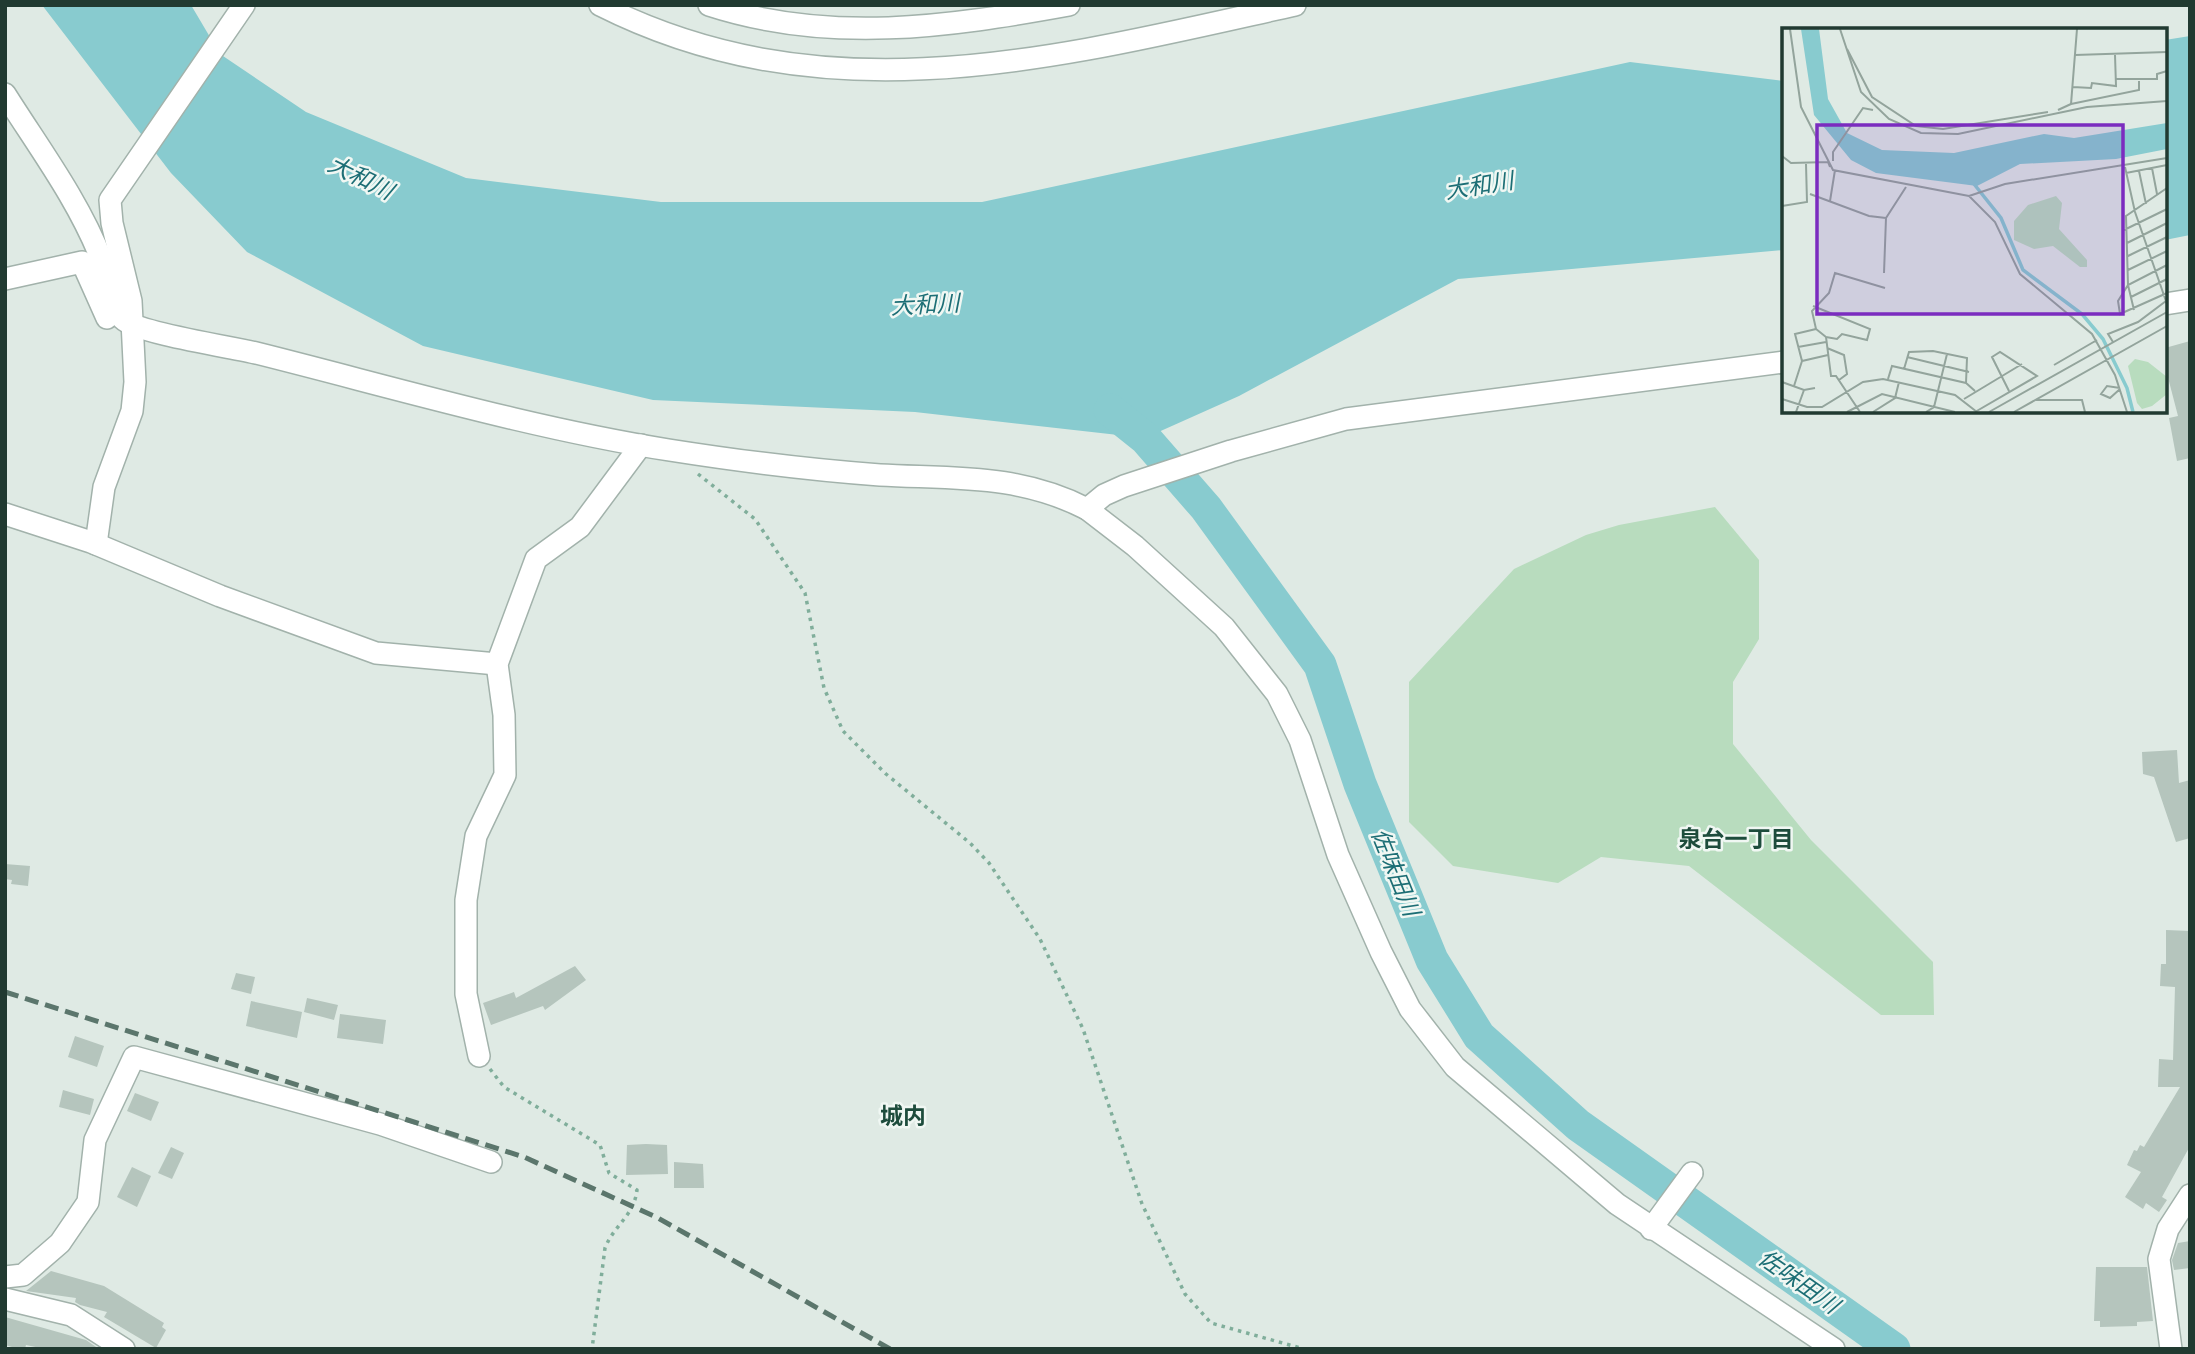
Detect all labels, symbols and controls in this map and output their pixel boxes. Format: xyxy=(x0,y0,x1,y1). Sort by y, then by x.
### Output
inset map xyxy=(1782,28,2167,413)
water label: 大和川 xyxy=(324,149,401,206)
water label: 大和川 xyxy=(1443,165,1518,205)
water label: 大和川 xyxy=(890,288,963,320)
water label: 佐味田川 xyxy=(1365,824,1428,923)
district label: 泉台一丁目 xyxy=(1679,824,1794,853)
district label: 城内 xyxy=(880,1101,926,1130)
water label: 佐味田川 xyxy=(1753,1243,1847,1321)

